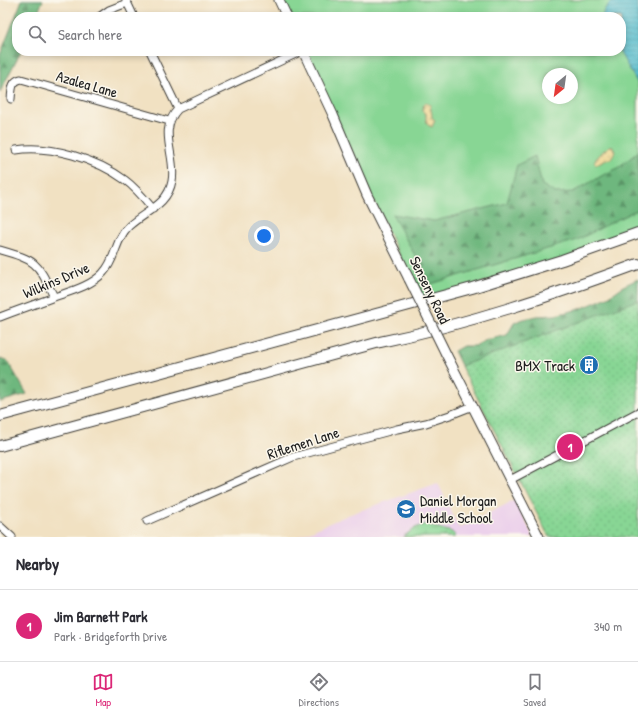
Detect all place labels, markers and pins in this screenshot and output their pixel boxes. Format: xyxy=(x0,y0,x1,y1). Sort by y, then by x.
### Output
building icon: BMX Track xyxy=(578,354,600,376)
place label: BMX Track xyxy=(515,355,575,376)
pin: 1 xyxy=(557,432,583,462)
place label: Daniel Morgan Middle School xyxy=(420,490,497,528)
school or university icon: Daniel Morgan Middle School xyxy=(395,498,417,520)

